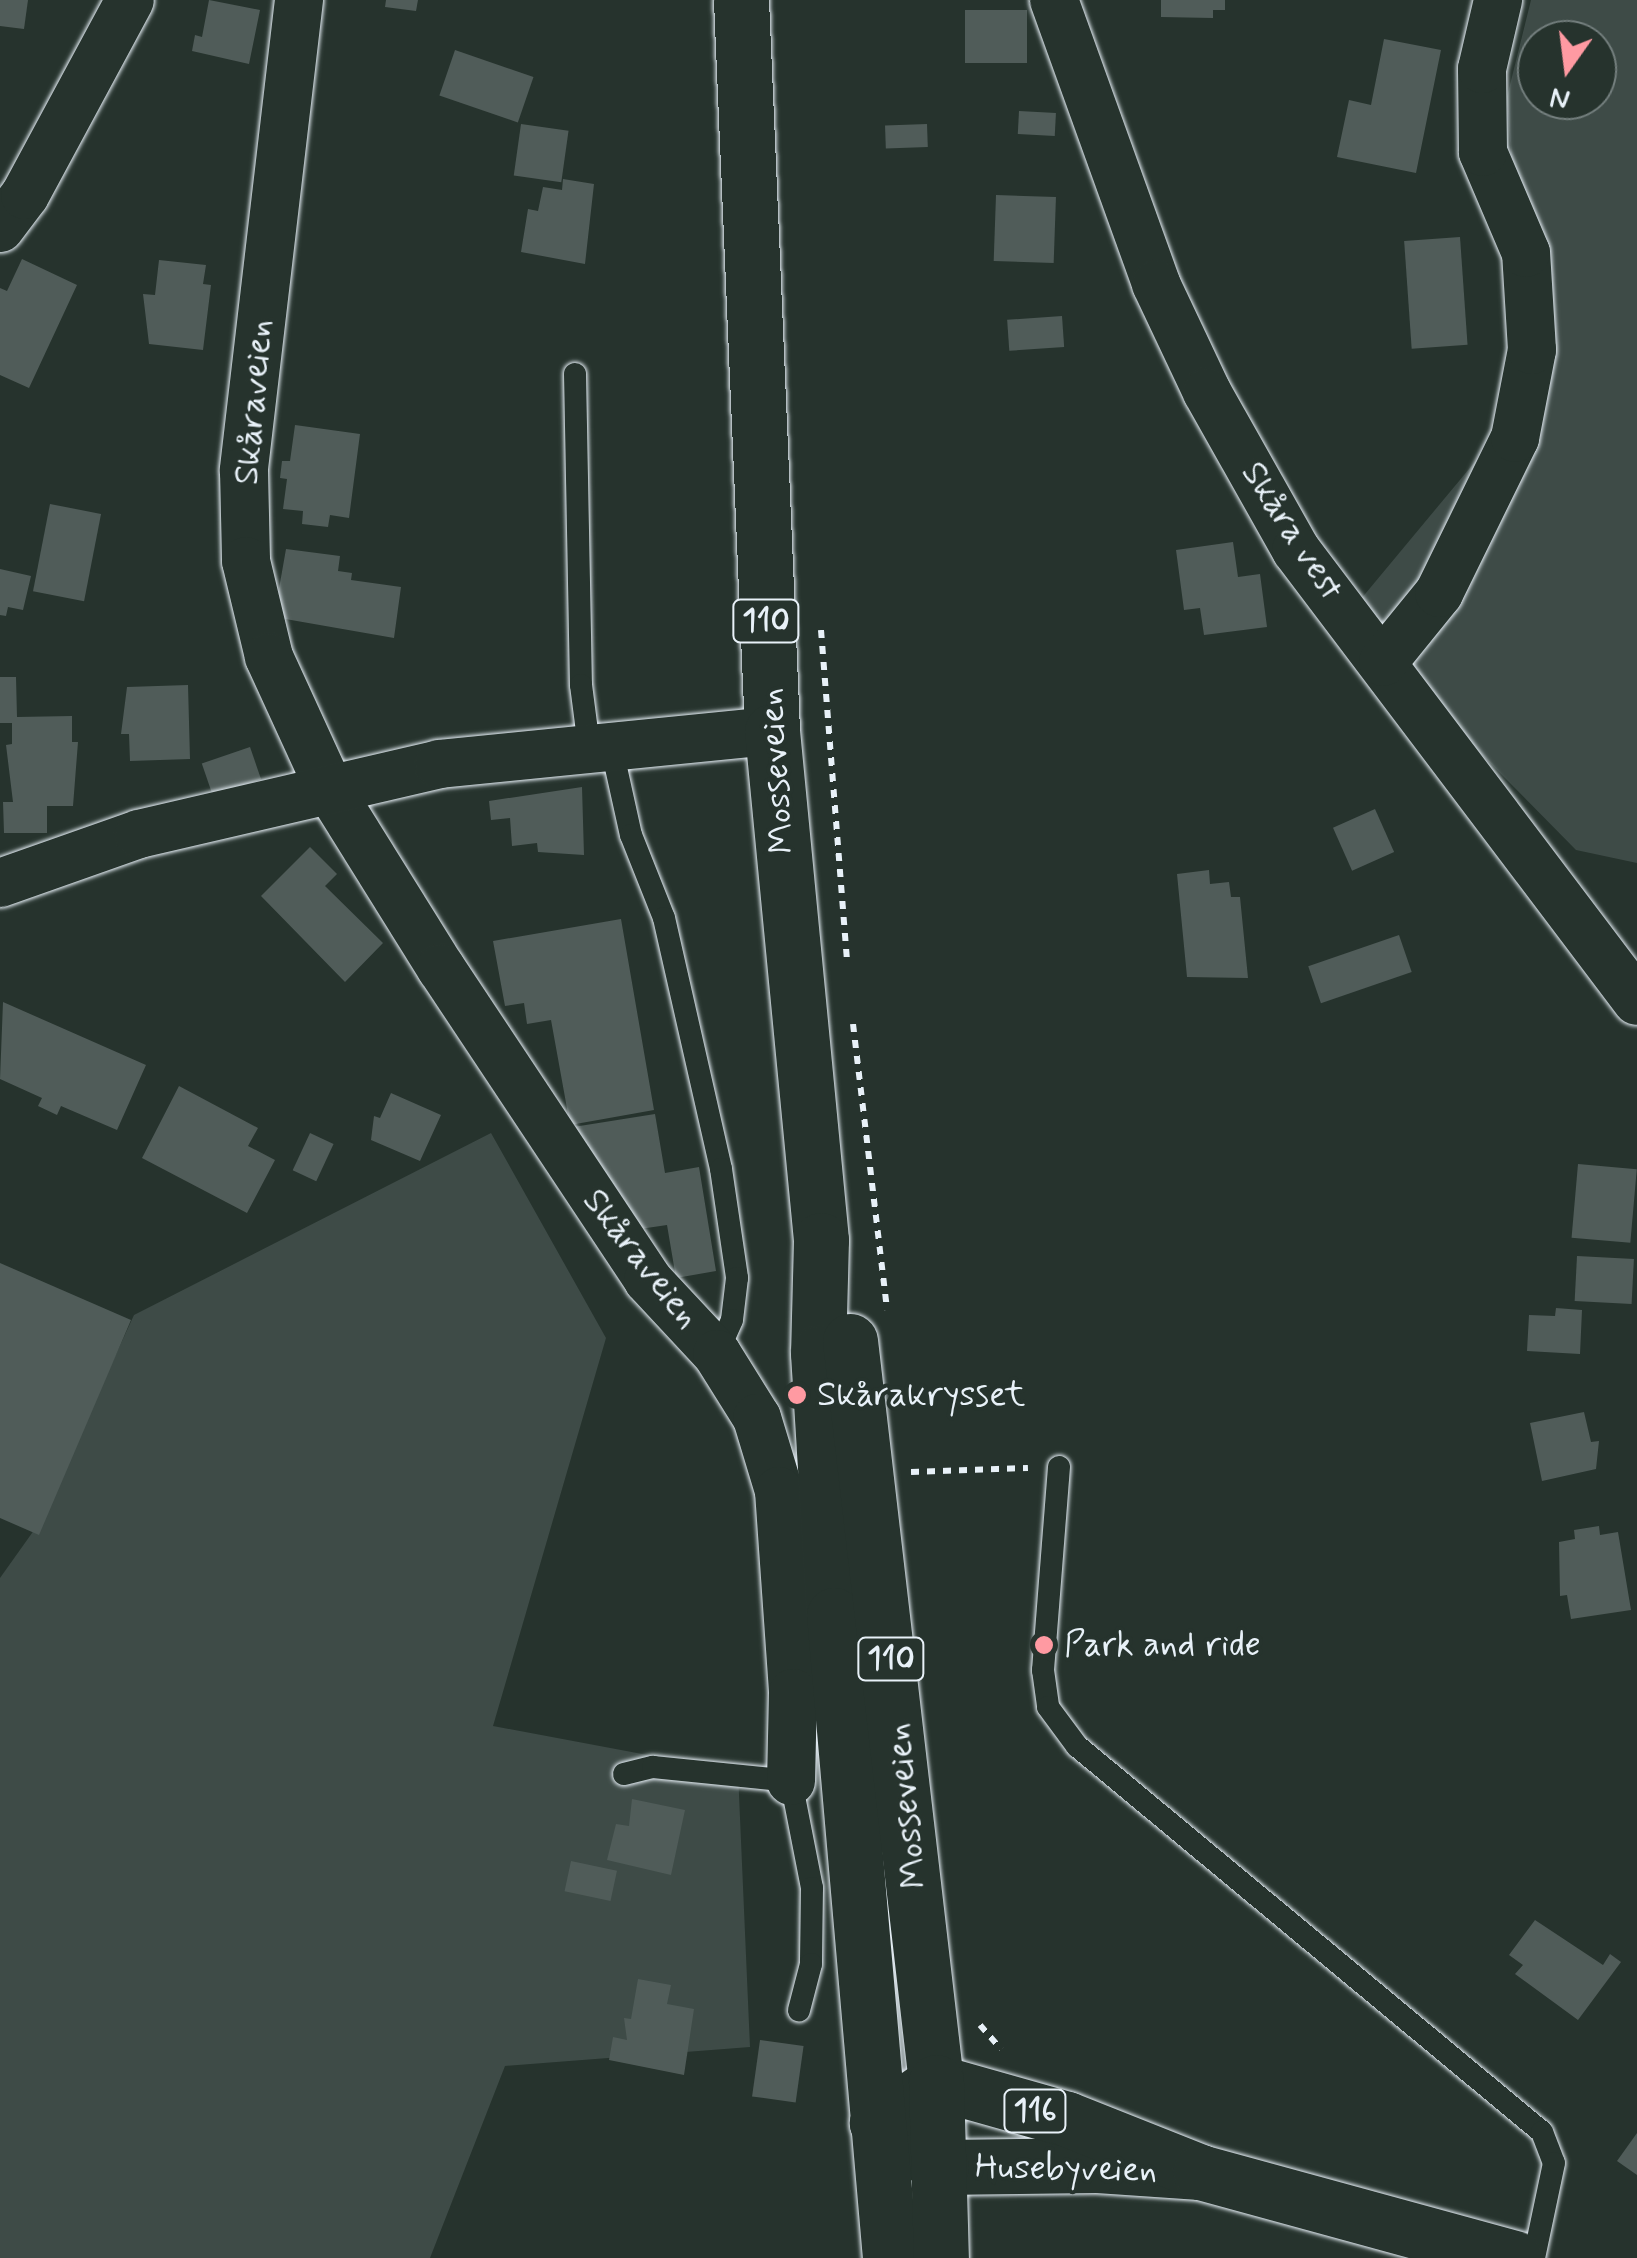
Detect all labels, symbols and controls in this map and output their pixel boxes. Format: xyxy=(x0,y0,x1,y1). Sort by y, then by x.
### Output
north arrow xyxy=(1517,20,1617,120)
text: N xyxy=(1547,77,1574,118)
street label: Skåraveien xyxy=(226,318,282,486)
street label: Skåra vest xyxy=(1232,454,1352,608)
road number: 110 xyxy=(731,594,801,648)
street label: Mosseveien xyxy=(750,687,804,855)
street label: Skåraveien xyxy=(573,1181,709,1337)
place label: Skårakrysset xyxy=(817,1374,1025,1416)
marker: Skårakrysset xyxy=(786,1384,808,1406)
place label: Park and ride xyxy=(1064,1624,1261,1666)
road number: 110 xyxy=(856,1632,926,1686)
marker: Park and ride xyxy=(1033,1634,1055,1656)
street label: Mosseveien xyxy=(877,1721,937,1891)
road number: 116 xyxy=(1002,2084,1068,2138)
street label: Husebyveien xyxy=(975,2146,1157,2192)

